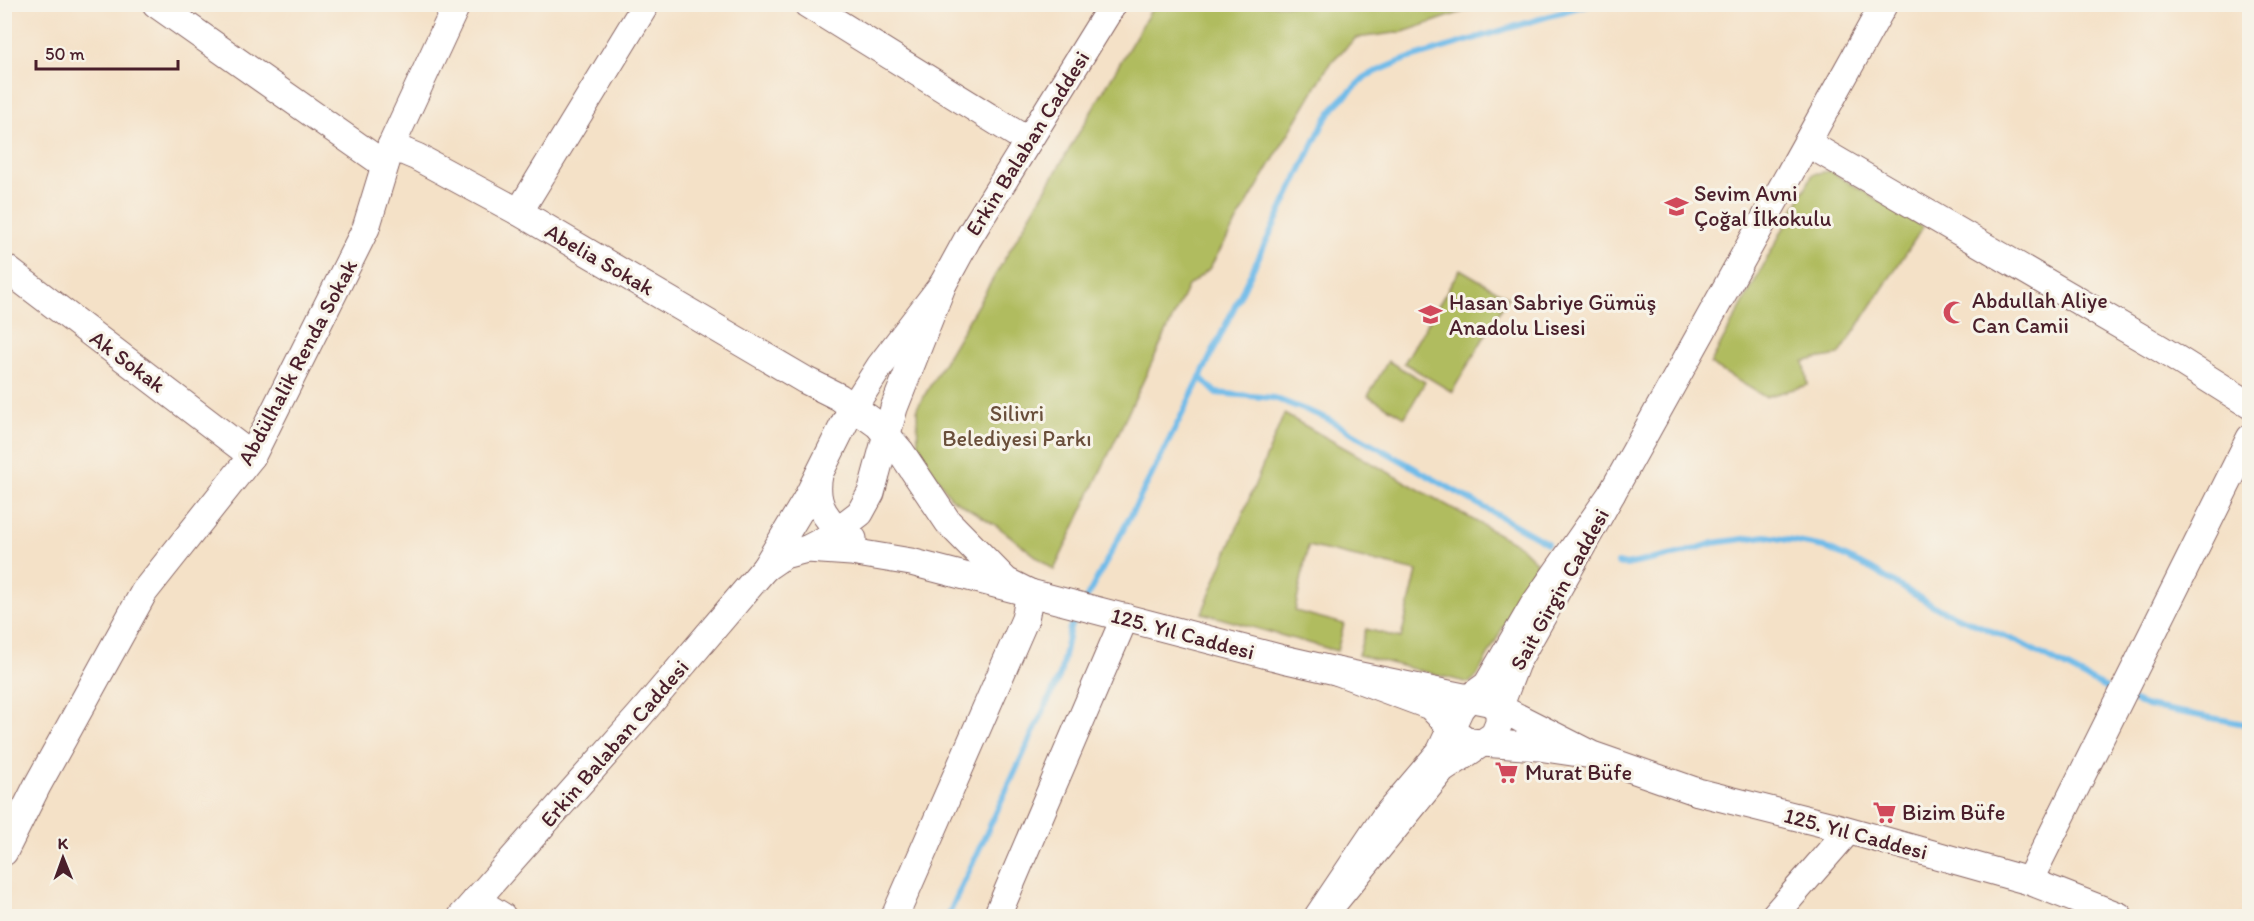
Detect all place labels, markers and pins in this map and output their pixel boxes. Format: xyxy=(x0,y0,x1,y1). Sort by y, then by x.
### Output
place label: Sevim Avni Çoğal İlkokulu xyxy=(1694,180,1831,232)
school or university icon: Sevim Avni Çoğal İlkokulu xyxy=(1663,193,1689,219)
place label: Abdullah Aliye Can Camii xyxy=(1972,287,2108,339)
place label: Hasan Sabriye Gümüş Anadolu Lisesi xyxy=(1449,289,1656,341)
mosque icon: Abdullah Aliye Can Camii xyxy=(1941,300,1967,326)
school or university icon: Hasan Sabriye Gümüş Anadolu Lisesi xyxy=(1418,302,1444,328)
supermarket icon: Murat Büfe xyxy=(1494,759,1520,785)
place label: Murat Büfe xyxy=(1525,759,1632,786)
supermarket icon: Bizim Büfe xyxy=(1871,799,1897,825)
place label: Bizim Büfe xyxy=(1902,799,2005,826)

